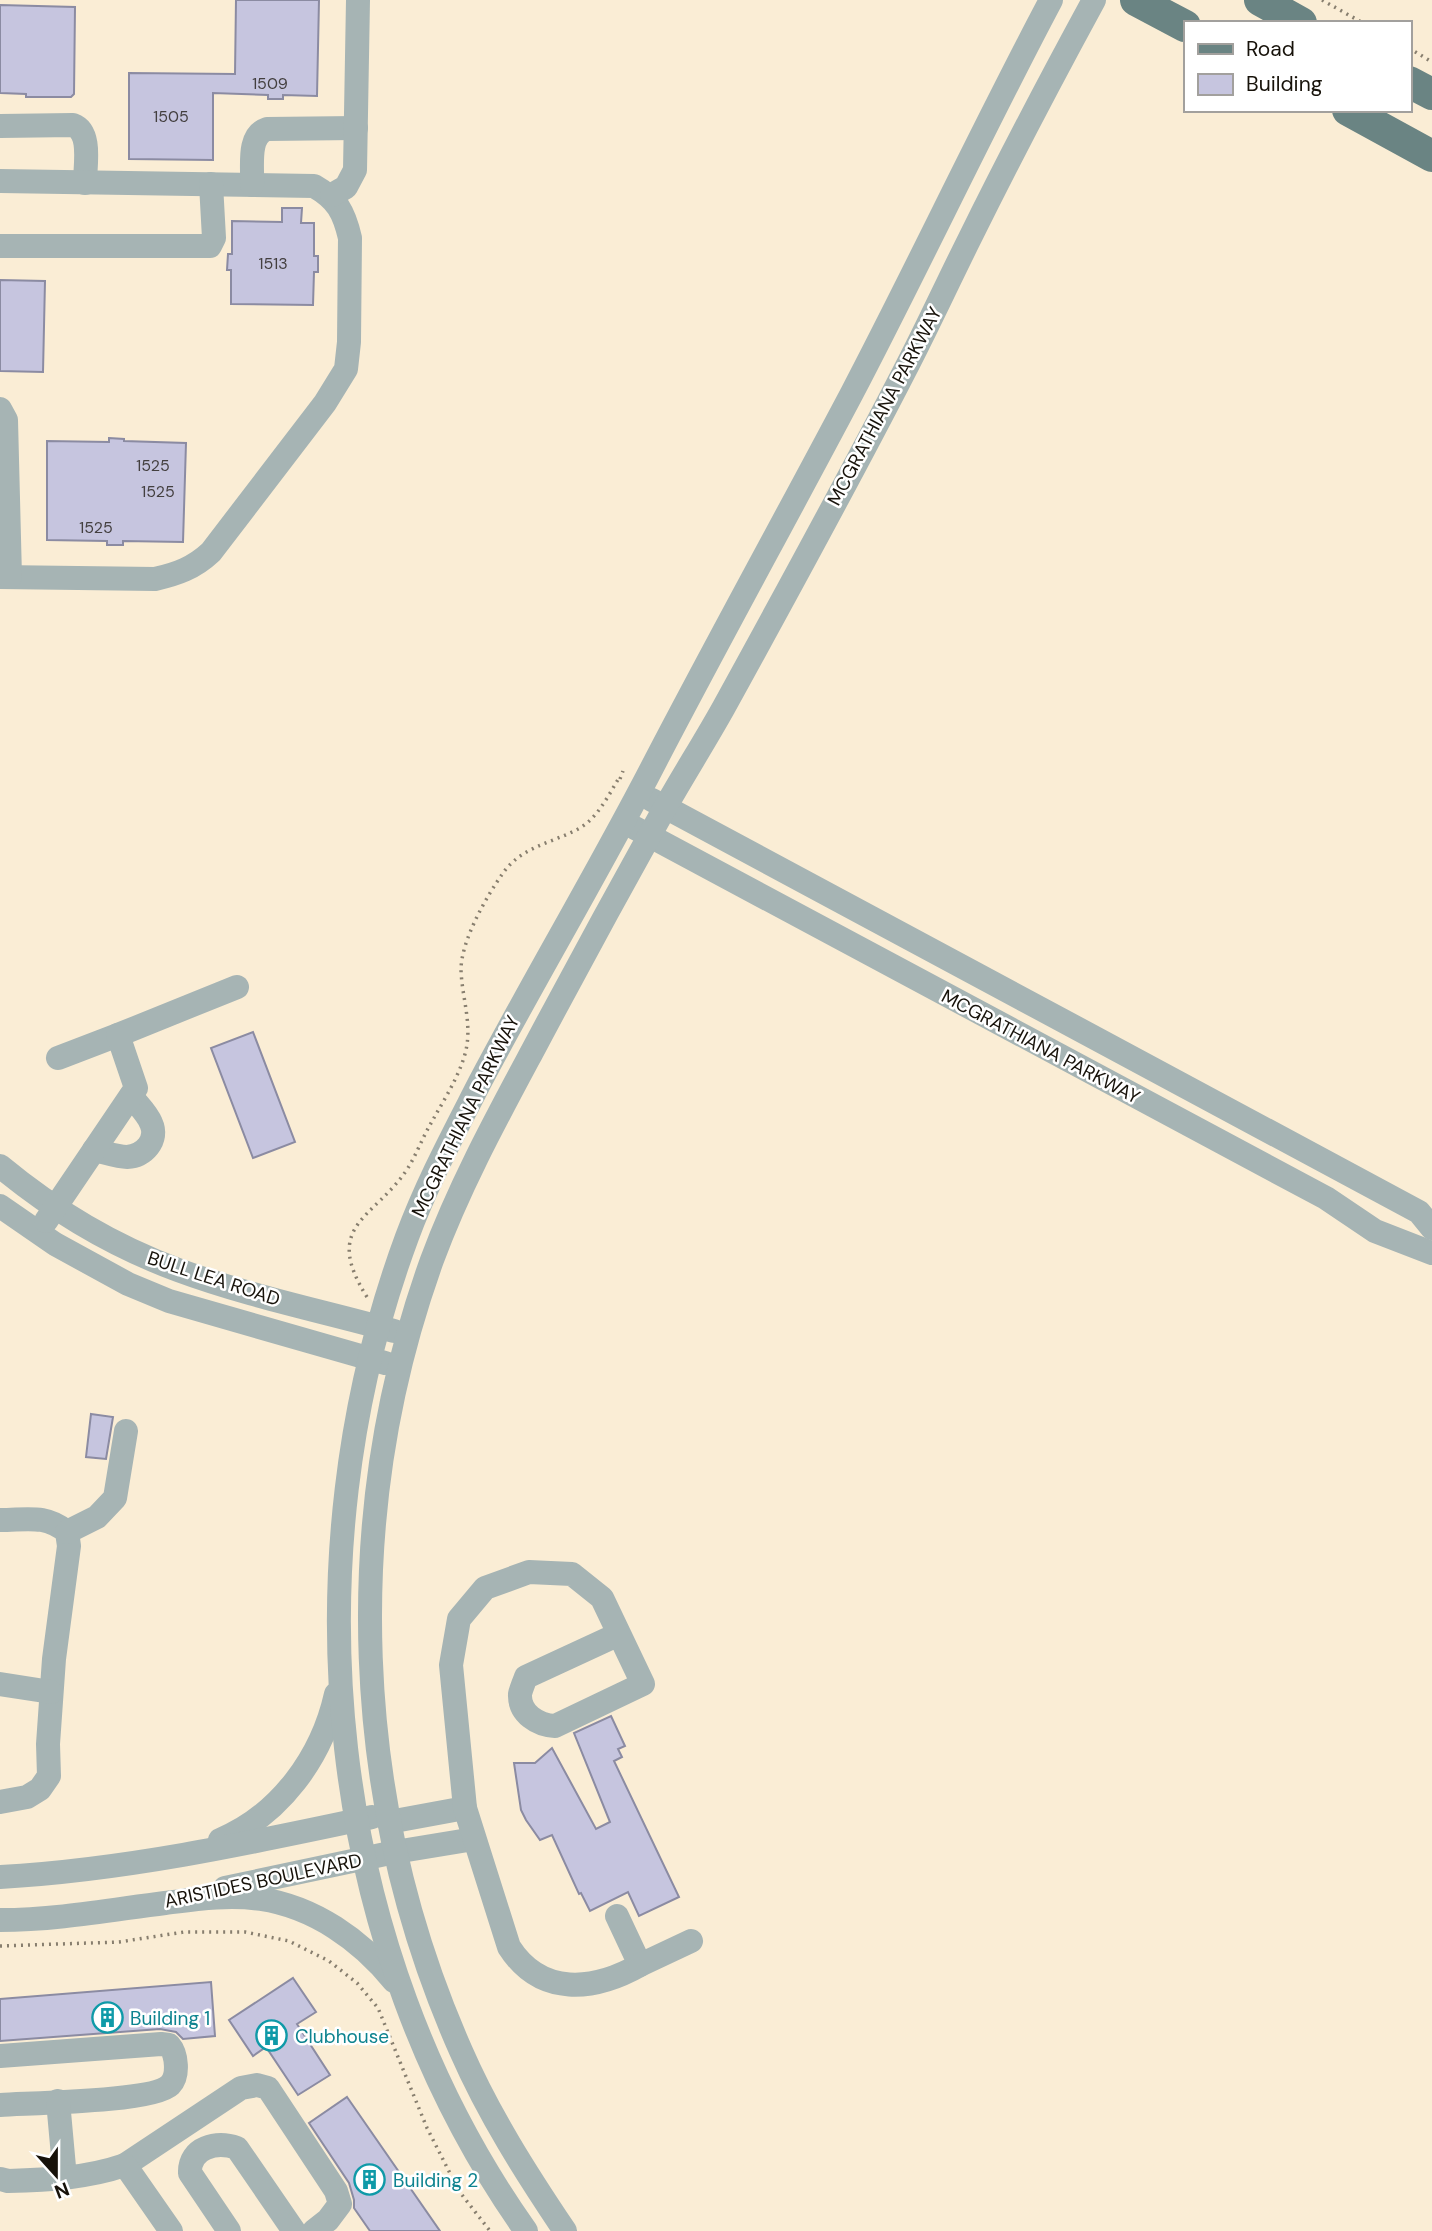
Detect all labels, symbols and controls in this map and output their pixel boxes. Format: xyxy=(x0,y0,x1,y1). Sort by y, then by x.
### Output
legend xyxy=(1184,21,1411,112)
text: Road xyxy=(1246,35,1295,63)
text: Building xyxy=(1246,70,1323,98)
house number: 1509 xyxy=(252,73,288,94)
house number: 1505 xyxy=(153,106,189,127)
house number: 1513 xyxy=(258,253,288,274)
street label: MCGRATHIANA PARKWAY xyxy=(821,303,947,510)
house number: 1525 xyxy=(136,455,170,476)
house number: 1525 xyxy=(141,481,175,502)
house number: 1525 xyxy=(79,517,113,538)
street label: MCGRATHIANA PARKWAY xyxy=(937,983,1144,1109)
street label: MCGRATHIANA PARKWAY xyxy=(406,1011,525,1221)
street label: BULL LEA ROAD xyxy=(144,1245,283,1312)
street label: ARISTIDES BOULEVARD xyxy=(162,1847,364,1914)
building icon: Building 1 xyxy=(90,2001,124,2035)
place label: Building 1 xyxy=(130,2006,210,2031)
building icon: Clubhouse xyxy=(255,2019,289,2053)
place label: Clubhouse xyxy=(295,2024,389,2049)
north arrow xyxy=(21,2140,91,2210)
building icon: Building 2 xyxy=(353,2163,387,2197)
place label: Building 2 xyxy=(393,2168,478,2193)
text: N xyxy=(51,2176,73,2205)

